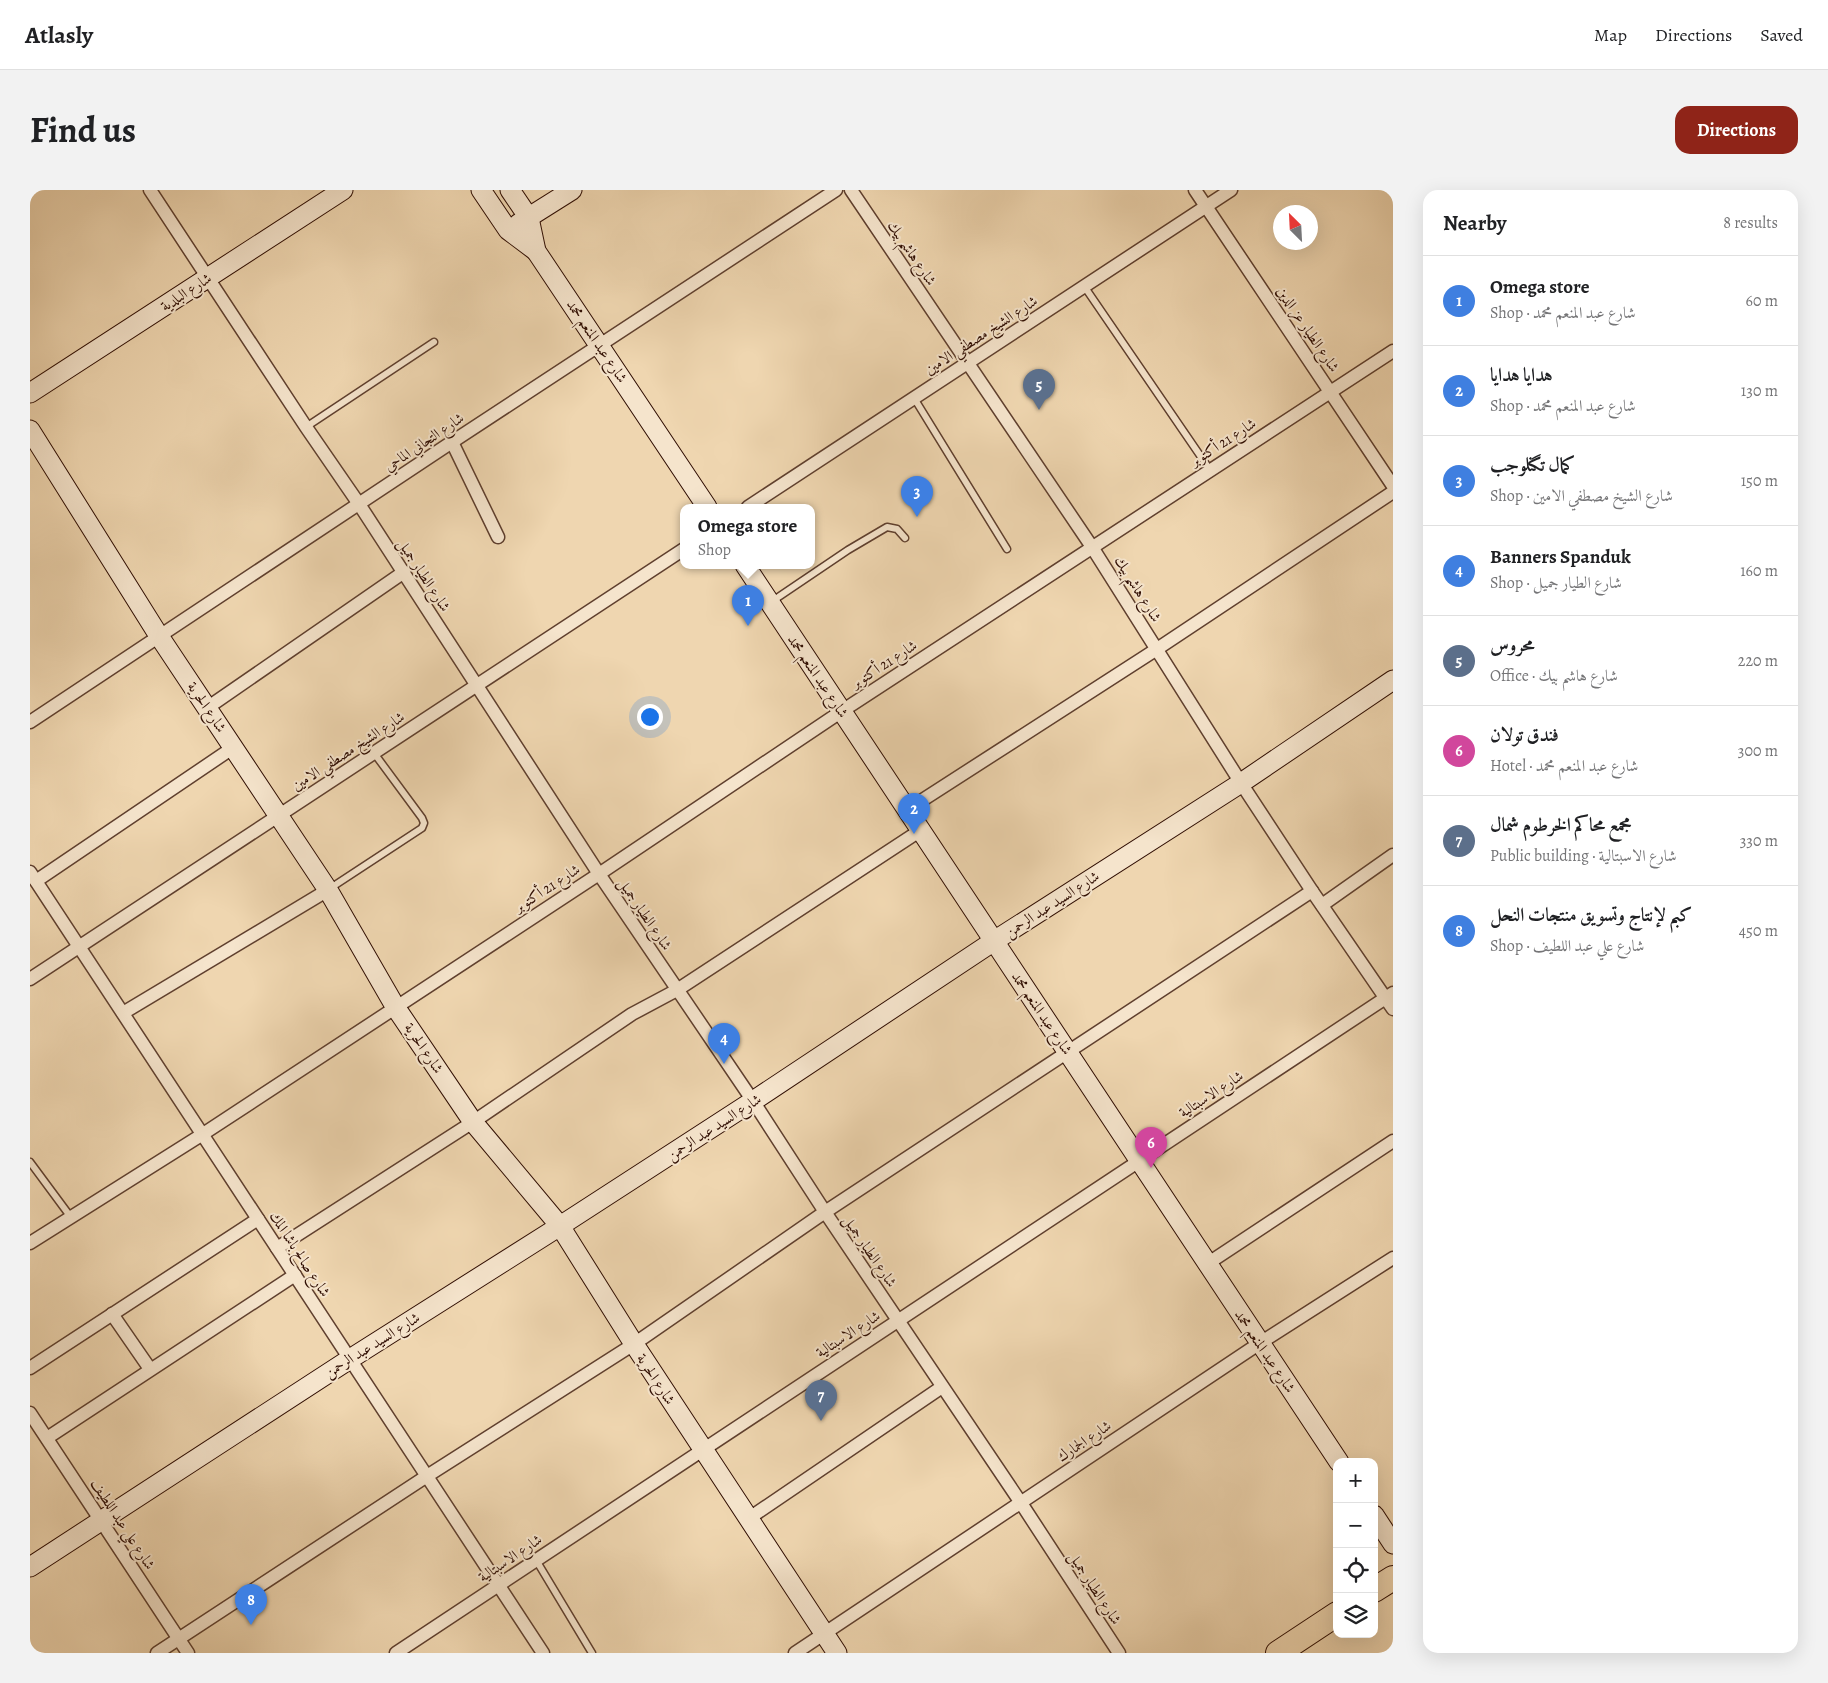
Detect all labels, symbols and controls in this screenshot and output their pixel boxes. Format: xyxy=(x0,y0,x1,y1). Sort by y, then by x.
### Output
text: Atlasly xyxy=(25,19,93,51)
text: Map xyxy=(1594,23,1627,47)
text: Directions xyxy=(1655,23,1732,47)
text: Saved xyxy=(1760,23,1803,47)
text: Find us xyxy=(30,106,136,154)
button: Directions xyxy=(1675,106,1798,154)
north arrow xyxy=(1273,205,1318,250)
text: Nearby xyxy=(1443,209,1506,237)
text: 8 results xyxy=(1723,212,1778,234)
street label: شارع هاشم بيك xyxy=(879,217,941,292)
street label: شارع البلدية xyxy=(157,268,217,318)
text: Omega store xyxy=(1490,274,1589,300)
street label: شارع الطيار عز الدين xyxy=(1269,282,1344,378)
text: 1 xyxy=(1456,290,1462,312)
text: 60 m xyxy=(1746,290,1778,312)
street label: شارع الشيخ مصطفي الامين xyxy=(921,291,1044,382)
street label: شارع عبد المنعم محمد xyxy=(558,295,632,389)
text: Shop · شارع عبد المنعم محمد xyxy=(1490,302,1636,324)
text: هدايا هدايا xyxy=(1490,362,1553,388)
pin: 5 xyxy=(1023,369,1055,410)
text: 2 xyxy=(1455,380,1463,402)
text: 130 m xyxy=(1741,380,1778,402)
text: Shop · شارع عبد المنعم محمد xyxy=(1490,395,1636,417)
street label: شارع التجاني الماحي xyxy=(380,408,470,479)
street label: شارع 21 أكتوبر xyxy=(1184,412,1261,474)
text: كمال تگنلوجب xyxy=(1490,452,1575,478)
text: 3 xyxy=(1456,470,1462,492)
text: 150 m xyxy=(1741,470,1778,492)
pin: 3 xyxy=(901,476,933,517)
text: Shop · شارع الشيخ مصطفي الامين xyxy=(1490,485,1673,507)
popup xyxy=(680,504,815,569)
text: Omega store xyxy=(698,513,797,539)
street label: شارع الطيار جميل xyxy=(390,535,455,617)
text: Shop xyxy=(698,539,731,561)
text: Banners Spanduk xyxy=(1490,544,1631,570)
street label: شارع هاشم بيك xyxy=(1106,552,1166,628)
text: 4 xyxy=(1455,560,1463,582)
text: 160 m xyxy=(1740,560,1778,582)
text: Shop · شارع الطيار جميل xyxy=(1490,572,1622,594)
pin: 1 xyxy=(732,585,764,626)
street label: شارع عبد المنعم محمد xyxy=(779,630,853,724)
text: محروس xyxy=(1490,632,1534,658)
street label: شارع 21 أكتوبر xyxy=(845,634,922,696)
text: 5 xyxy=(1456,650,1462,672)
text: 220 m xyxy=(1738,650,1778,672)
text: Office · شارع هاشم بيك xyxy=(1490,665,1618,687)
street label: شارع الحرية xyxy=(180,678,231,738)
your location xyxy=(637,704,663,730)
street label: شارع الشيخ مصطفي الامين xyxy=(288,707,411,798)
text: فندق تولان xyxy=(1490,722,1559,748)
text: 6 xyxy=(1455,740,1463,762)
text: 300 m xyxy=(1738,740,1778,762)
text: Hotel · شارع عبد المنعم محمد xyxy=(1490,755,1638,777)
pin: 2 xyxy=(898,793,930,834)
text: مجمع محاكم الخرطوم شمال xyxy=(1490,812,1632,838)
text: 7 xyxy=(1456,830,1462,852)
text: 330 m xyxy=(1740,830,1778,852)
text: Public building · شارع الاسبتالية xyxy=(1490,845,1677,867)
street label: شارع 21 أكتوبر xyxy=(508,858,585,920)
street label: شارع السيد عبد الرحمن xyxy=(1001,866,1105,945)
street label: شارع الطيار جميل xyxy=(611,874,677,956)
text: كبم لإنتاج وتسويق منتجات النحل xyxy=(1490,902,1692,928)
text: 8 xyxy=(1455,920,1463,942)
text: 450 m xyxy=(1739,920,1778,942)
text: Shop · شارع علي عبد اللطيف xyxy=(1490,935,1644,957)
street label: شارع عبد المنعم محمد xyxy=(1003,967,1077,1061)
street label: شارع الحرية xyxy=(397,1019,448,1079)
pin: 4 xyxy=(708,1023,740,1064)
street label: شارع الاسبتالية xyxy=(1175,1066,1249,1125)
street label: شارع السيد عبد الرحمن xyxy=(663,1089,767,1168)
pin: 6 xyxy=(1135,1127,1167,1168)
street label: شارع صالح باشا المك xyxy=(261,1207,335,1303)
street label: شارع الطيار جميل xyxy=(836,1211,902,1293)
street label: شارع عبد المنعم محمد xyxy=(1226,1305,1300,1399)
street label: شارع الاسبتالية xyxy=(812,1306,886,1365)
street label: شارع السيد عبد الرحمن xyxy=(320,1308,425,1385)
street label: شارع الحرية xyxy=(630,1350,680,1410)
pin: 7 xyxy=(805,1380,837,1421)
street label: شارع الجمارك xyxy=(1053,1416,1117,1469)
map controls xyxy=(1333,1458,1378,1638)
button: + xyxy=(1333,1458,1378,1503)
street label: شارع علي عبد اللطيف xyxy=(83,1475,160,1575)
button: − xyxy=(1333,1503,1378,1548)
street label: شارع الاسبتالية xyxy=(474,1529,548,1589)
street label: شارع الطيار جميل xyxy=(1061,1548,1126,1630)
button: locate xyxy=(1333,1548,1378,1593)
pin: 8 xyxy=(235,1584,267,1625)
button: layers xyxy=(1333,1593,1378,1638)

